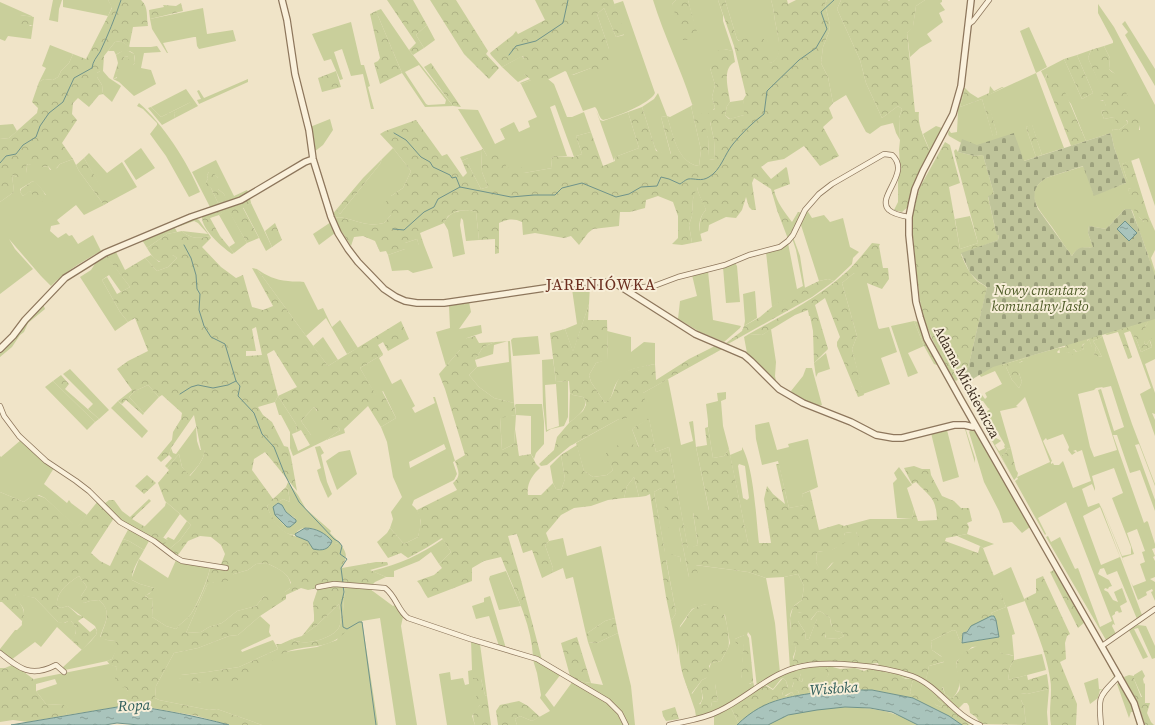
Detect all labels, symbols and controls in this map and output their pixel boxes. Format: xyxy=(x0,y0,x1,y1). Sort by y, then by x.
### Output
district label: JARENIÓWKA xyxy=(545,273,656,295)
park label: Nowy cmentarz komunalny Jasło xyxy=(992,280,1089,316)
street label: Adama Mickiewicza xyxy=(929,322,1005,442)
water label: Wisłoka xyxy=(809,676,859,700)
water label: Ropa xyxy=(116,694,151,716)

